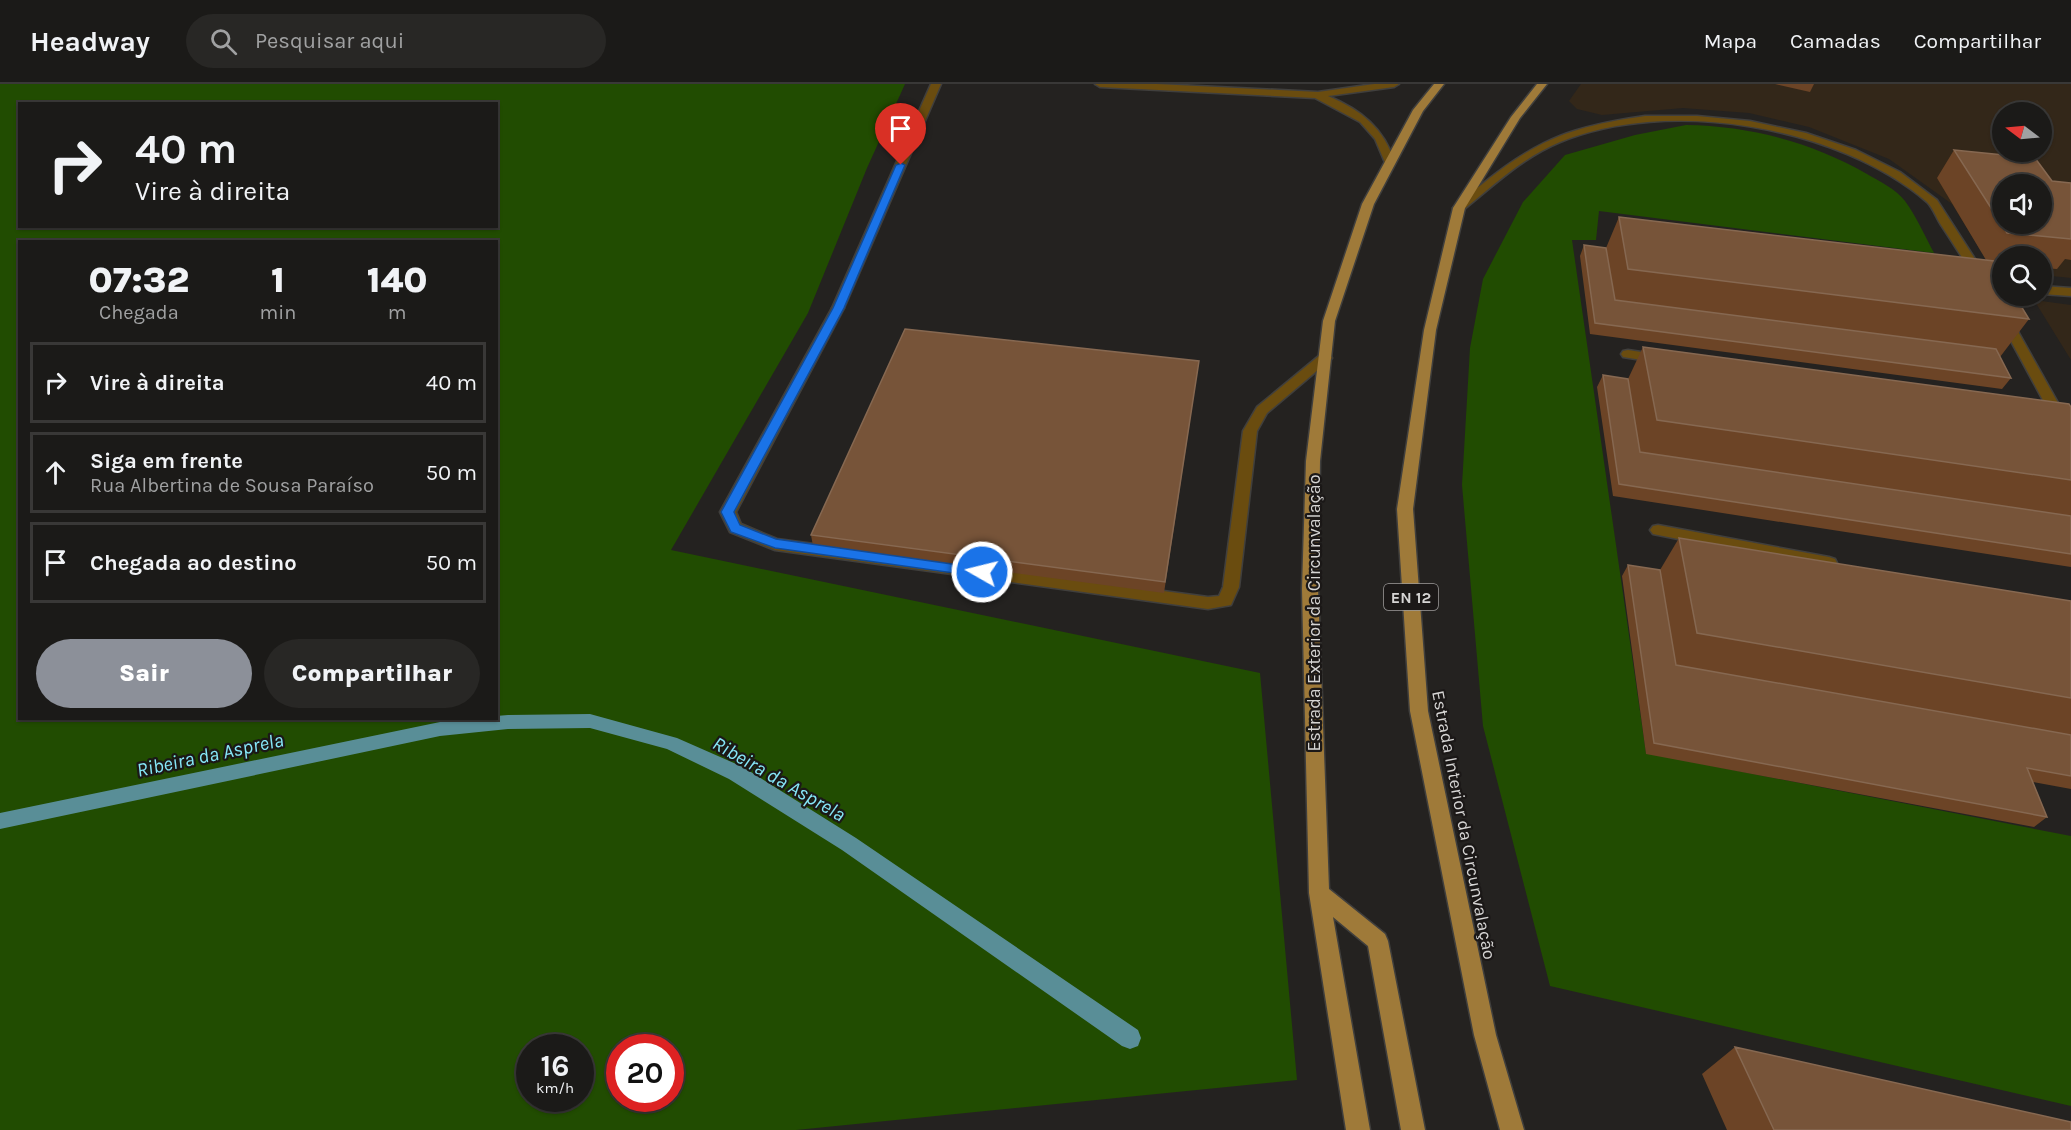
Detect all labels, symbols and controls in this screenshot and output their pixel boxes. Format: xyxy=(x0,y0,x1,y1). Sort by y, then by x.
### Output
search box xyxy=(186,14,606,68)
text: Headway xyxy=(30,25,150,58)
icon: search xyxy=(207,25,240,58)
text: Pesquisar aqui xyxy=(255,28,404,54)
text: Mapa xyxy=(1704,29,1757,53)
text: Camadas xyxy=(1790,29,1881,53)
text: Compartilhar xyxy=(1914,29,2041,53)
north arrow xyxy=(1992,102,2052,162)
map controls xyxy=(1992,102,2052,306)
pin xyxy=(875,103,926,165)
icon: arrive xyxy=(884,112,917,145)
text: 40 m xyxy=(135,124,237,174)
icon: right xyxy=(36,126,114,204)
button: sound xyxy=(1992,174,2052,234)
text: Vire à direita xyxy=(135,175,290,207)
button: search xyxy=(1992,246,2052,306)
text: 07:32 xyxy=(88,259,189,301)
text: 1 xyxy=(271,259,285,301)
text: 140 xyxy=(367,259,428,301)
text: Chegada xyxy=(99,301,179,324)
text: min xyxy=(260,301,296,324)
text: m xyxy=(388,301,407,324)
icon: right xyxy=(39,366,72,399)
text: Vire à direita xyxy=(90,370,225,396)
text: 40 m xyxy=(426,370,477,396)
text: Siga em frente xyxy=(90,448,243,474)
icon: ahead xyxy=(39,456,72,489)
text: 50 m xyxy=(426,460,477,486)
text: Rua Albertina de Sousa Paraíso xyxy=(90,474,374,497)
street label: Estrada Exterior da Circunvalação xyxy=(1303,474,1325,752)
position arrow xyxy=(950,540,1014,604)
icon: arrive xyxy=(39,546,72,579)
text: Chegada ao destino xyxy=(90,550,297,576)
text: 50 m xyxy=(426,550,477,576)
road number: EN 12 xyxy=(1384,584,1438,610)
button: Sair xyxy=(36,639,252,708)
button: Compartilhar xyxy=(264,639,480,708)
street label: Estrada Interior da Circunvalação xyxy=(1427,689,1501,961)
water label: Ribeira da Asprela xyxy=(134,728,286,782)
water label: Ribeira da Asprela xyxy=(708,732,850,826)
speed limit sign: 20 xyxy=(606,1034,684,1112)
text: 16 xyxy=(541,1048,569,1084)
text: km/h xyxy=(536,1079,574,1097)

